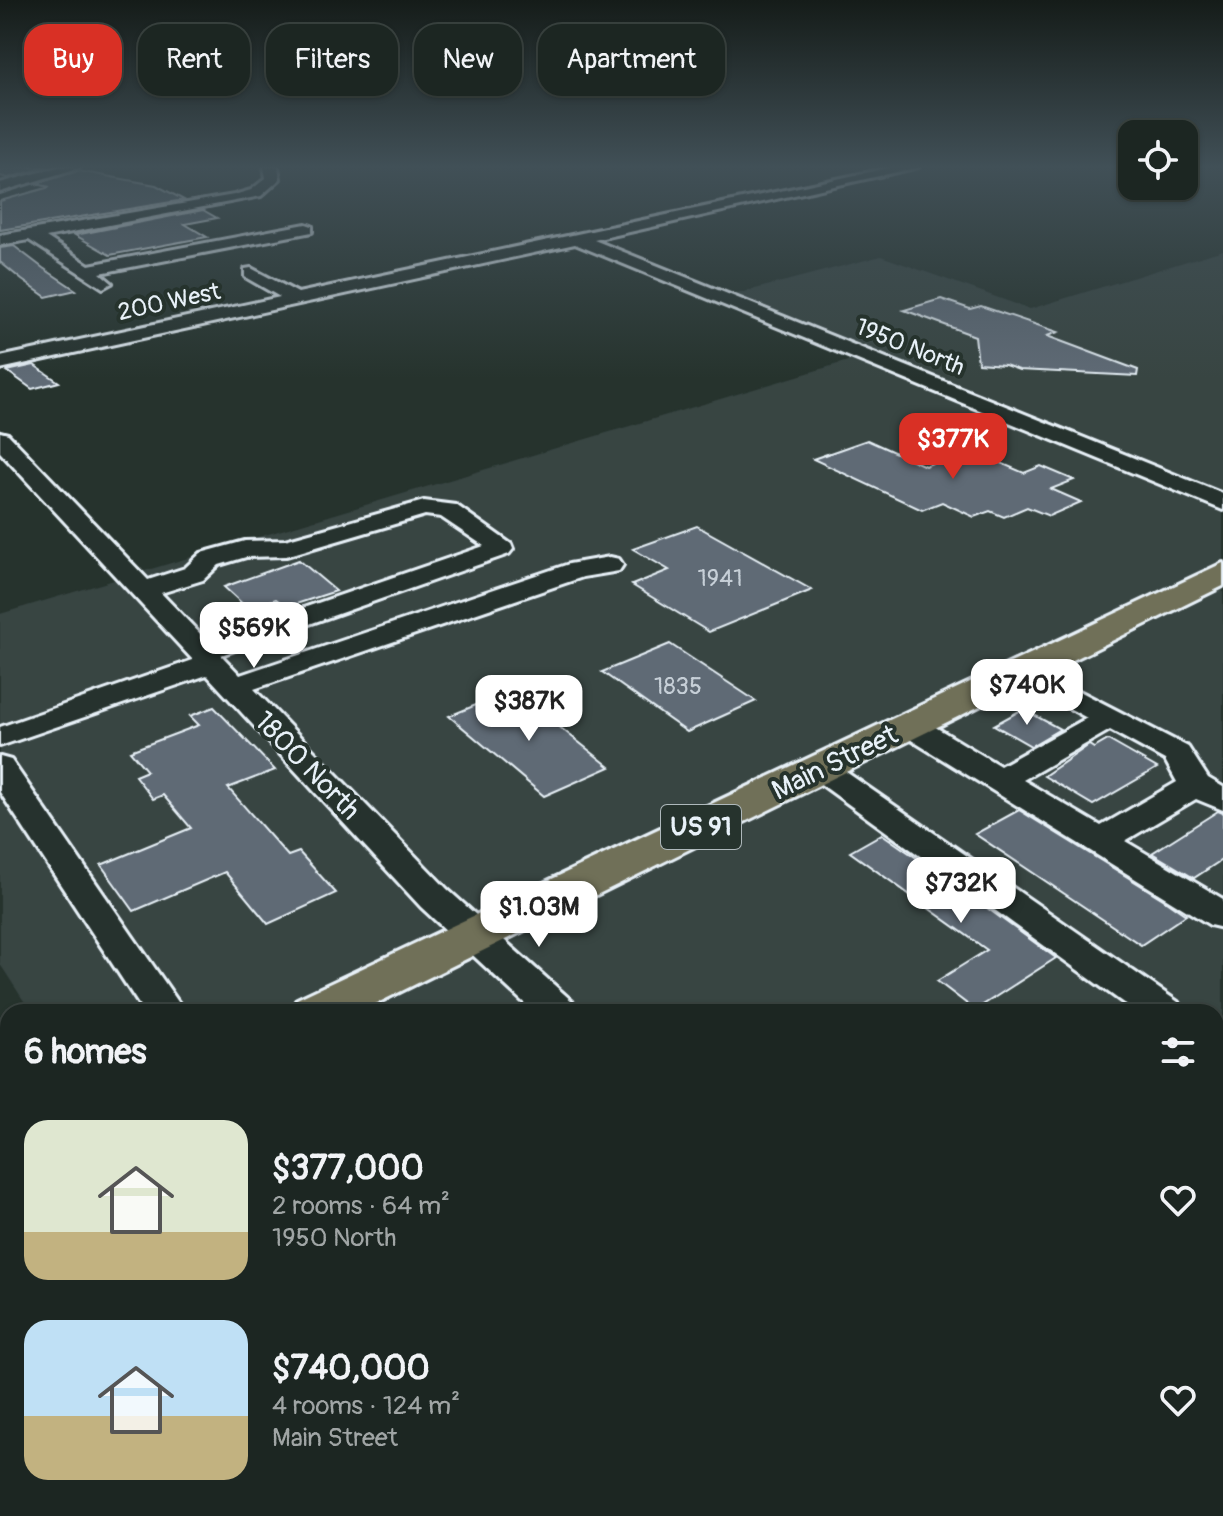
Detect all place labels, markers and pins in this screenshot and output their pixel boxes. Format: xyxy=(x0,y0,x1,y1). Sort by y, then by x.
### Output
pin: $377K xyxy=(897,413,1009,481)
pin: $569K xyxy=(198,602,310,670)
pin: $740K xyxy=(971,659,1083,727)
pin: $387K xyxy=(473,675,585,743)
pin: $732K xyxy=(905,857,1017,925)
pin: $1.03M xyxy=(474,881,604,949)

